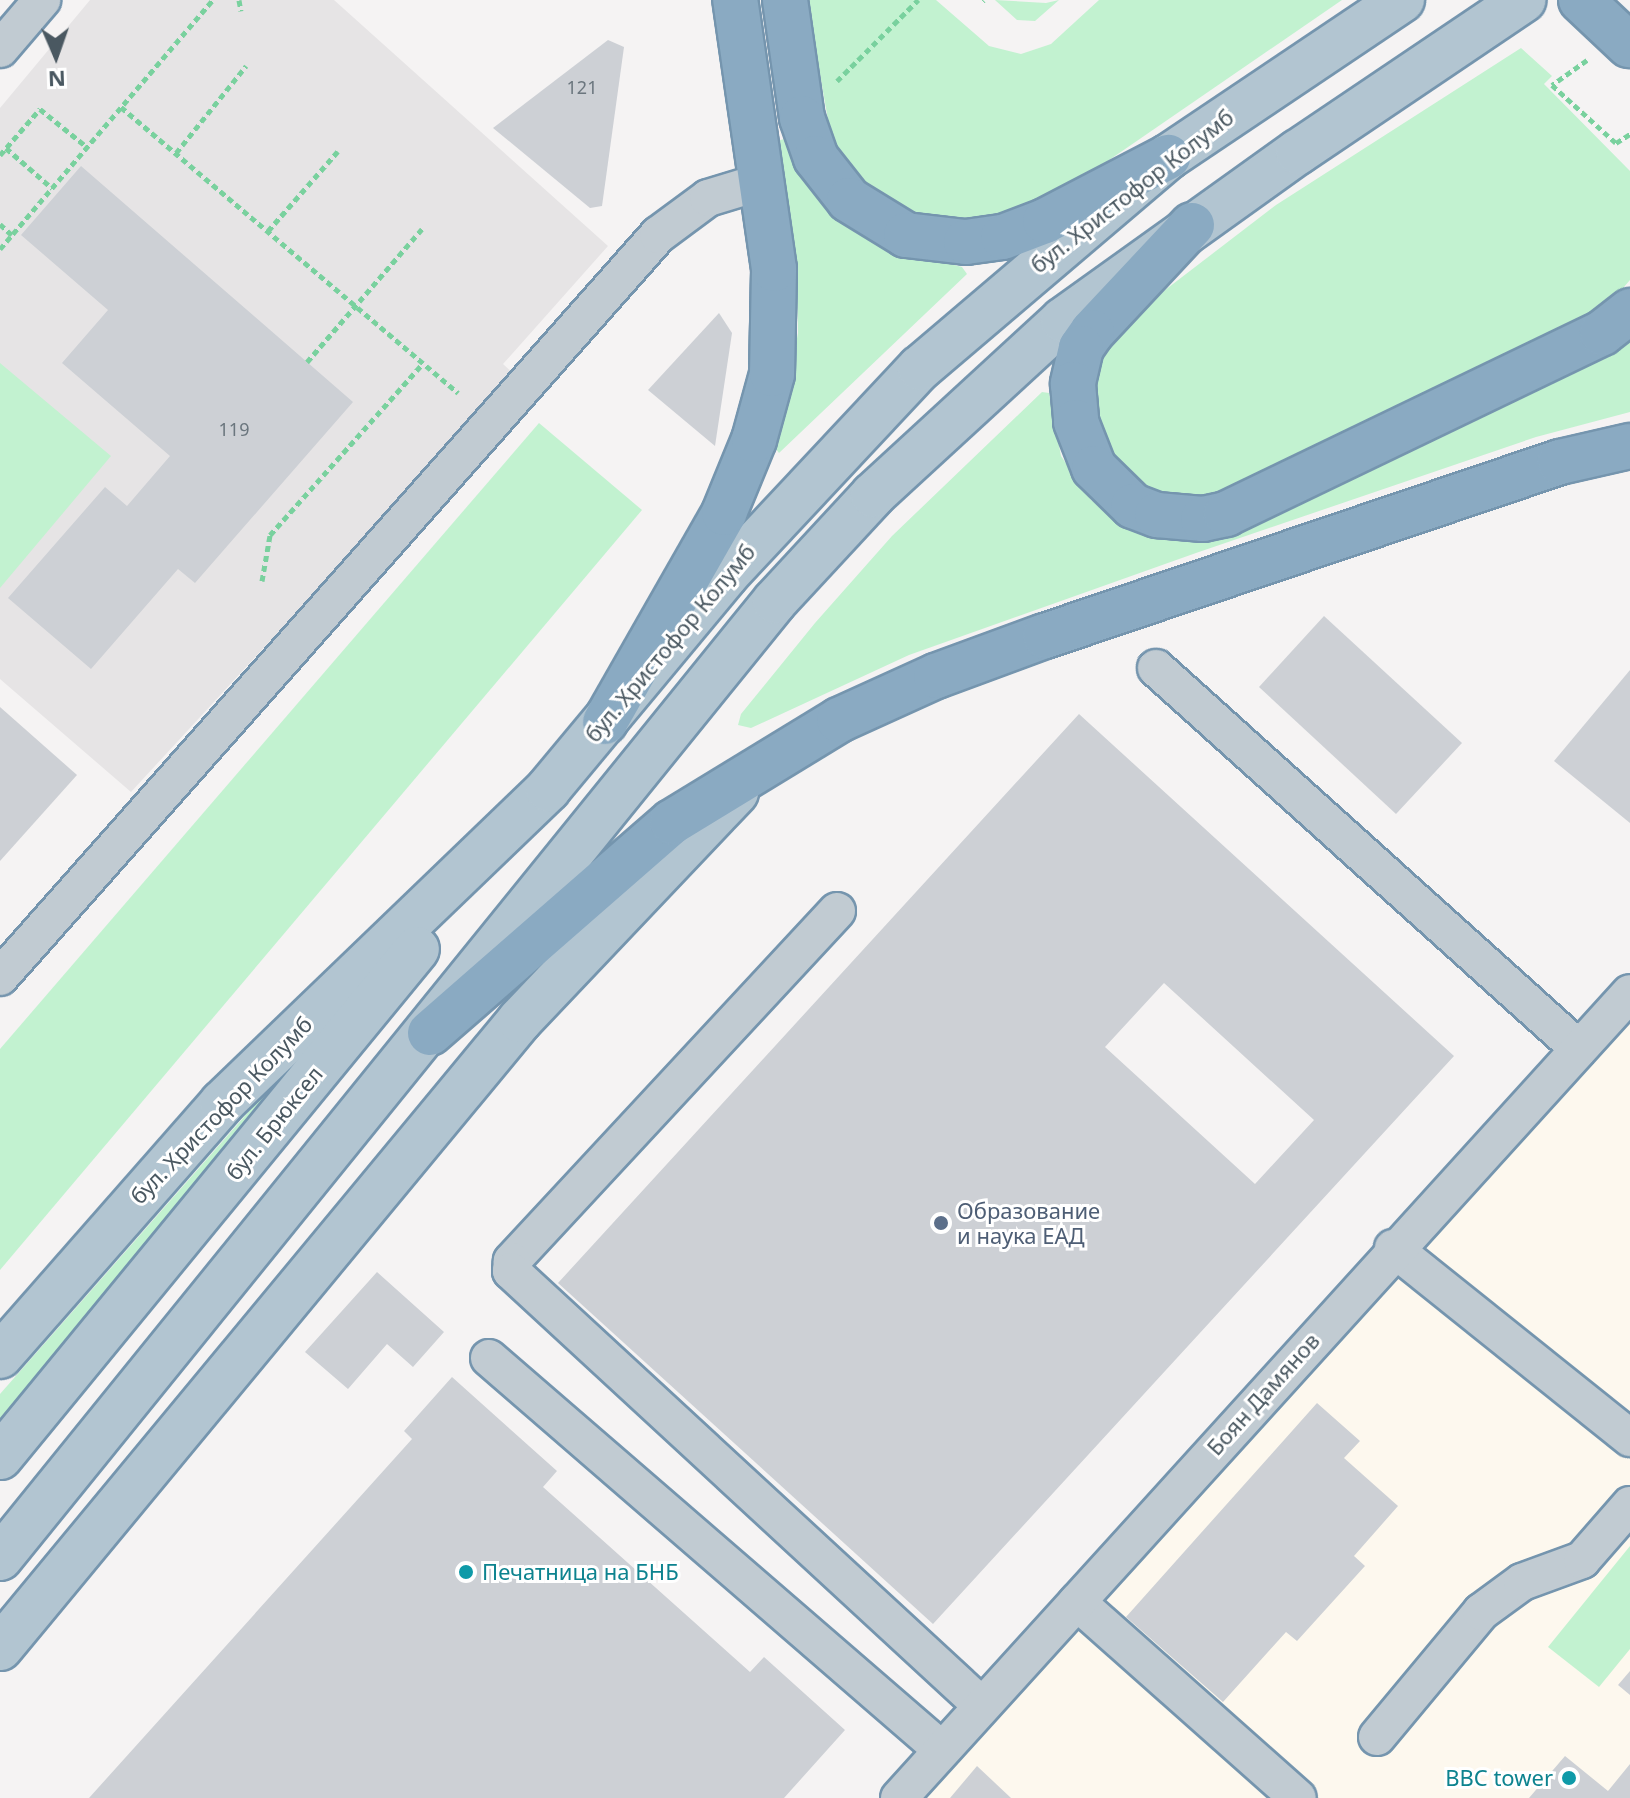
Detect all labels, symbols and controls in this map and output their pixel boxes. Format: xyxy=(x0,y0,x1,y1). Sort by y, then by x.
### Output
north arrow xyxy=(16,16,96,96)
text: N xyxy=(47,65,66,95)
house number: 121 xyxy=(567,76,597,98)
street label: бул. Христофор Колумб xyxy=(1025,104,1239,278)
house number: 119 xyxy=(219,418,249,440)
street label: бул. Христофор Колумб xyxy=(580,539,760,747)
street label: бул. Христофор Колумб xyxy=(125,1011,317,1209)
street label: бул. Брюксел xyxy=(220,1061,328,1185)
place label: Образование и наука ЕАД xyxy=(957,1197,1100,1248)
marker: Образование и наука ЕАД xyxy=(932,1214,950,1232)
street label: Боян Дамянов xyxy=(1201,1328,1325,1460)
place label: Печатница на БНБ xyxy=(482,1559,679,1585)
marker: Печатница на БНБ xyxy=(457,1563,475,1581)
place label: BBC tower xyxy=(1445,1765,1553,1791)
marker: BBC tower xyxy=(1560,1769,1578,1787)

